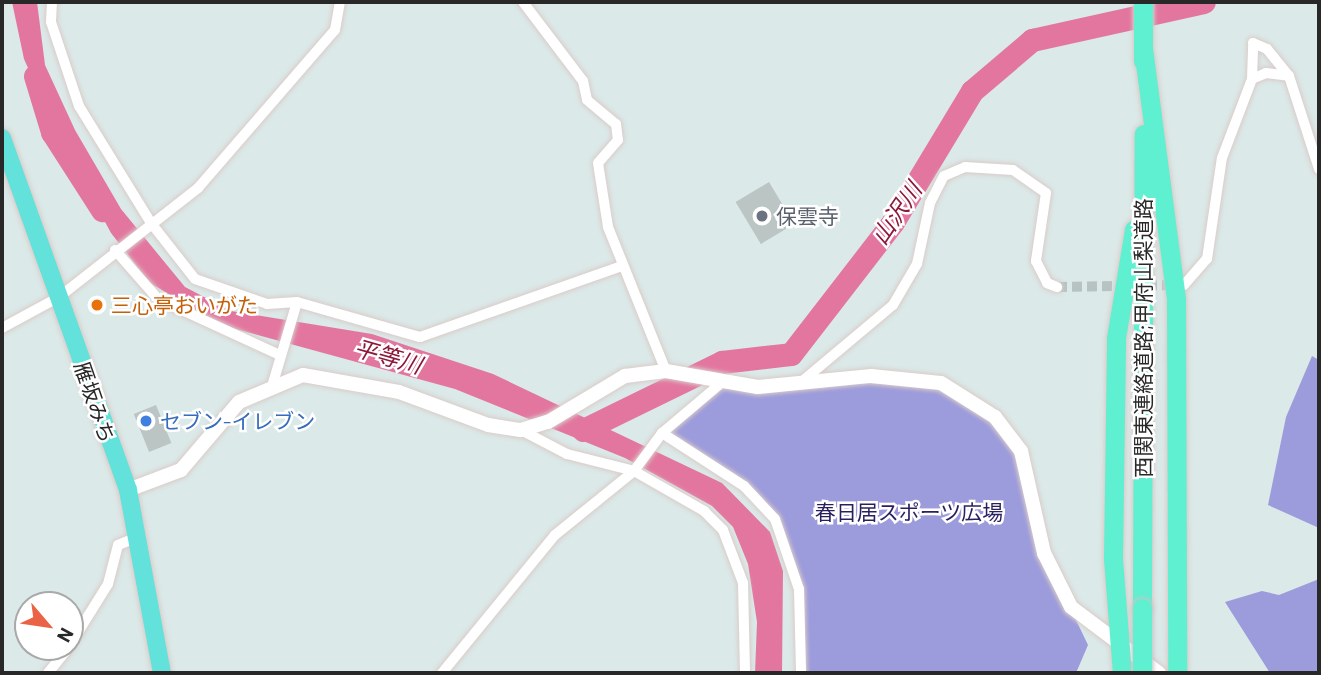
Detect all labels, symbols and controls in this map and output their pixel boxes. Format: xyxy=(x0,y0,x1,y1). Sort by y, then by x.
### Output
water label: 山沢川 xyxy=(865,177,927,249)
street label: 西関東連絡道路;甲府山梨道路 xyxy=(1130,198,1156,478)
place label: 保雲寺 xyxy=(776,203,839,229)
marker: 保雲寺 xyxy=(754,208,770,224)
place label: 三心亭おいがた xyxy=(111,292,258,318)
marker: 三心亭おいがた xyxy=(89,297,105,313)
water label: 平等川 xyxy=(351,333,425,379)
street label: 雁坂みち xyxy=(69,358,121,446)
place label: セブン-イレブン xyxy=(160,408,315,434)
marker: セブン-イレブン xyxy=(138,413,154,429)
park label: 春日居スポーツ広場 xyxy=(815,499,1003,525)
north arrow xyxy=(14,591,84,661)
text: N xyxy=(53,624,79,647)

